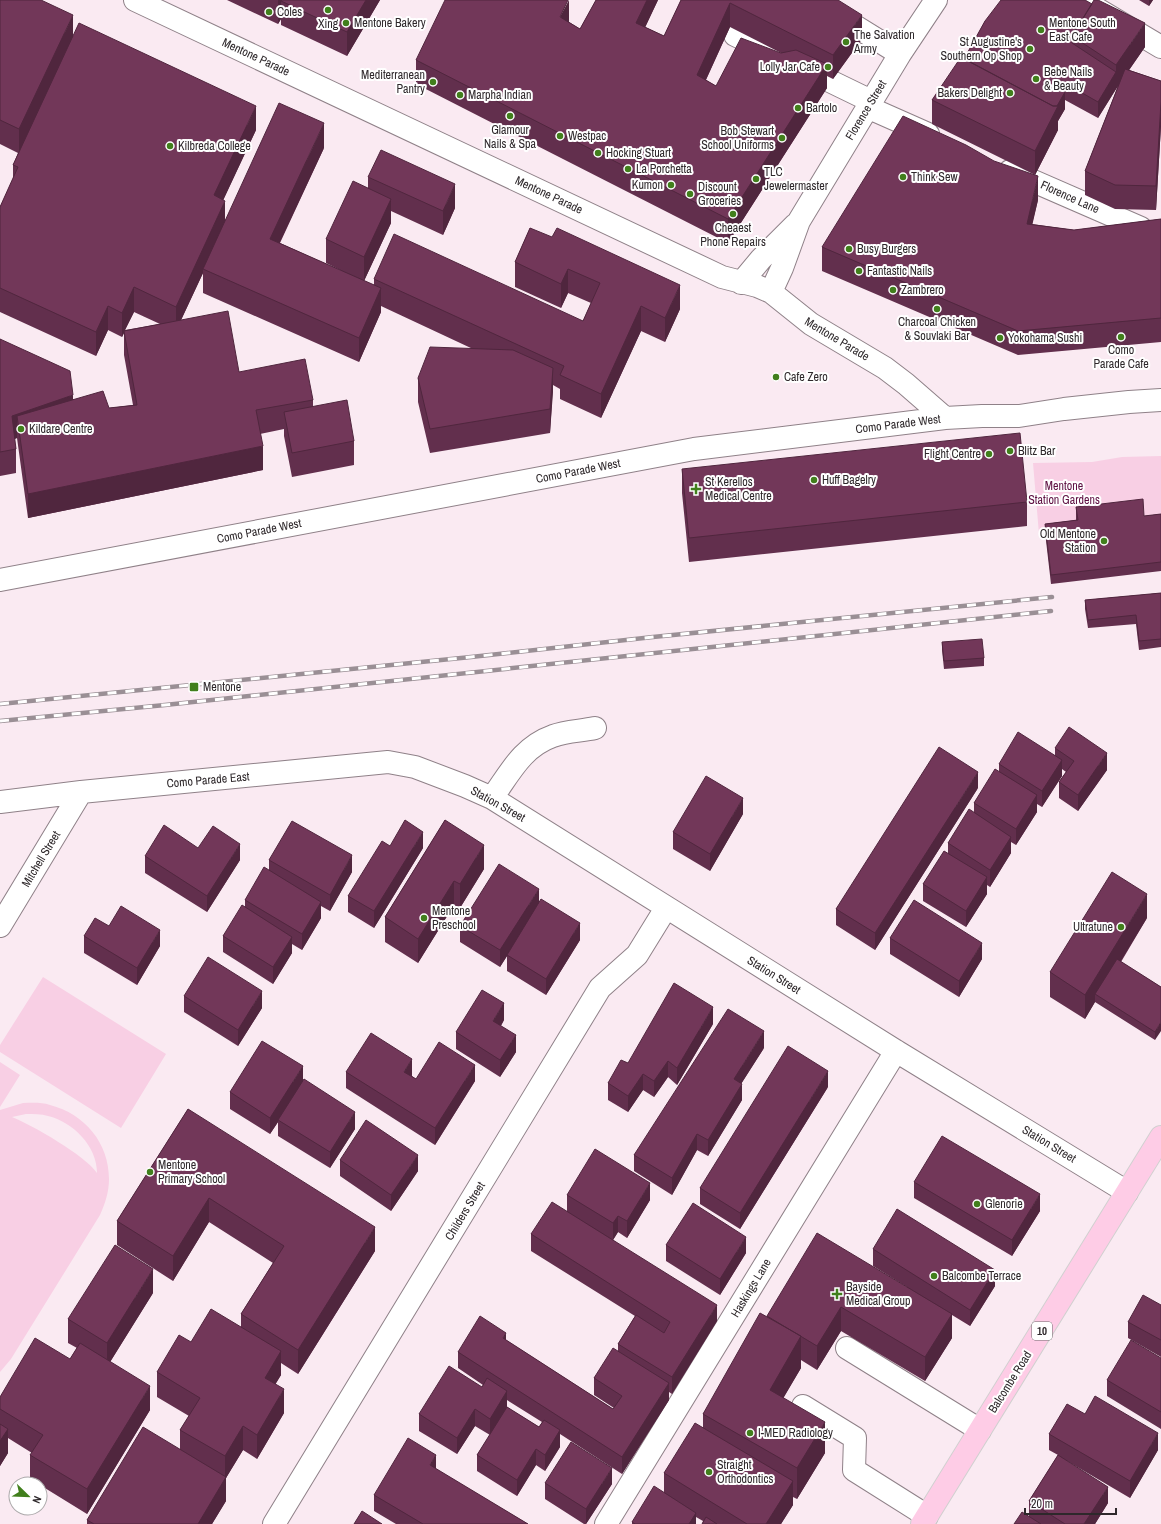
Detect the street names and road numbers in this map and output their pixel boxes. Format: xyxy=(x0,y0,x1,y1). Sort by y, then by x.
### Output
street label: Mentone Parade xyxy=(220,34,292,80)
street label: Florence Street xyxy=(842,77,890,143)
street label: Mentone Parade xyxy=(513,172,585,218)
street label: Florence Lane xyxy=(1038,177,1102,217)
street label: Mentone Parade xyxy=(802,313,872,365)
street label: Como Parade West xyxy=(854,411,942,437)
street label: Como Parade West xyxy=(534,455,622,487)
street label: Como Parade West xyxy=(215,515,303,547)
street label: Como Parade East xyxy=(166,768,250,792)
street label: Station Street xyxy=(468,782,528,826)
street label: Mitchell Street xyxy=(18,828,64,890)
street label: Station Street xyxy=(744,952,804,998)
street label: Station Street xyxy=(1019,1122,1079,1166)
street label: Childers Street xyxy=(441,1179,489,1243)
street label: Haskings Lane xyxy=(727,1256,775,1320)
road number: 10 xyxy=(1032,1322,1052,1340)
street label: Balcombe Road xyxy=(985,1348,1035,1416)

